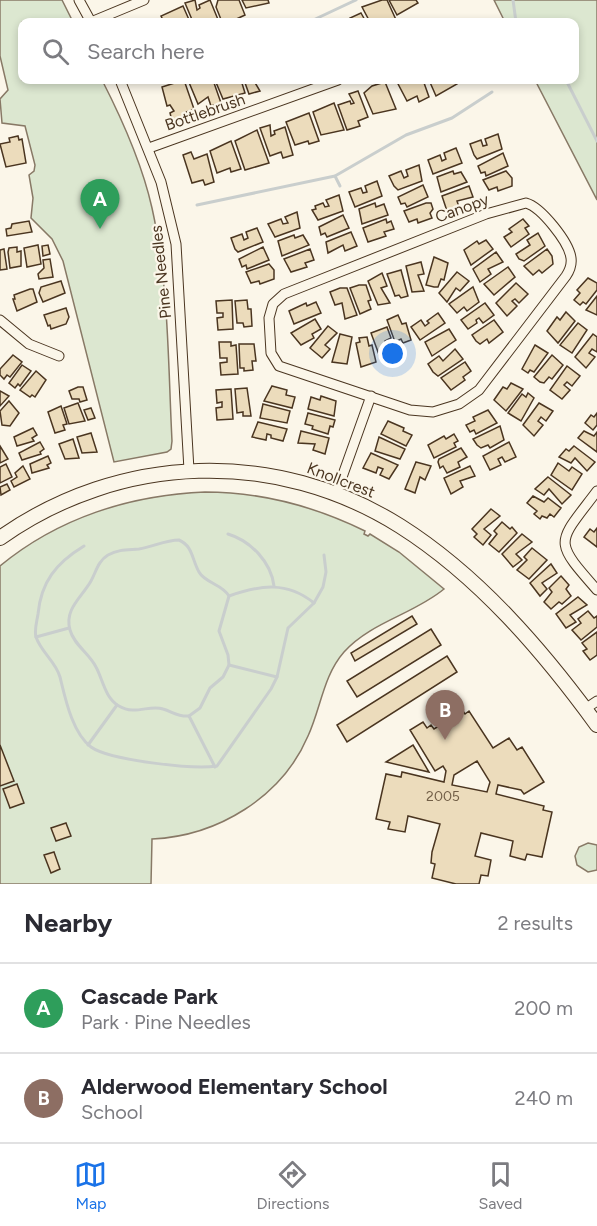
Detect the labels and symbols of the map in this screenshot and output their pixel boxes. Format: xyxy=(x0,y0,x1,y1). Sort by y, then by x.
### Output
street label: Bottlebrush xyxy=(162,89,248,135)
pin: A xyxy=(80,180,120,229)
street label: Canopy xyxy=(433,189,492,226)
street label: Pine Needles xyxy=(147,224,175,320)
your location xyxy=(378,339,407,368)
street label: Knollcrest xyxy=(304,458,378,502)
pin: B xyxy=(426,690,464,740)
house number: 2005 xyxy=(426,788,460,805)

